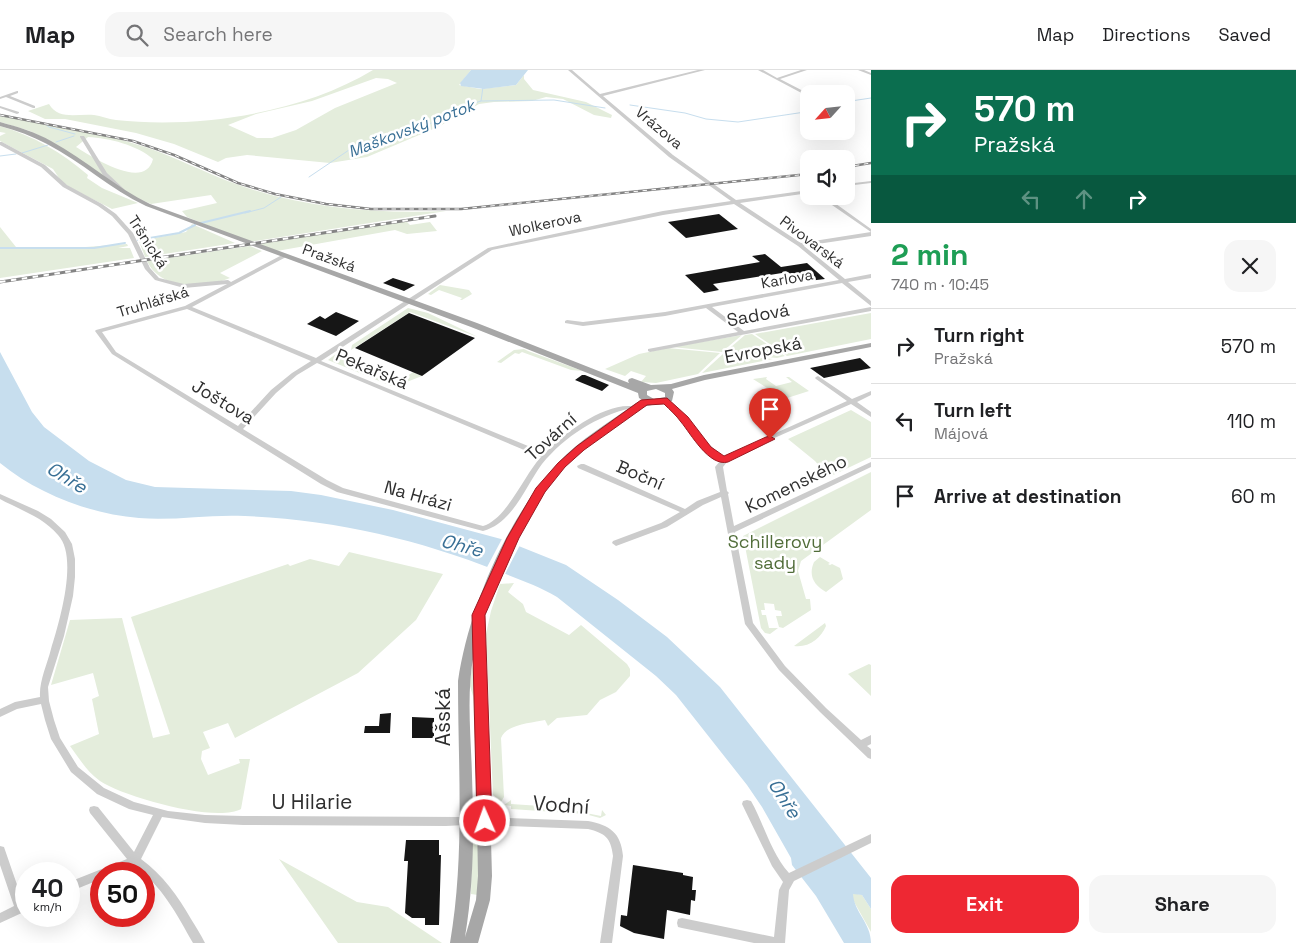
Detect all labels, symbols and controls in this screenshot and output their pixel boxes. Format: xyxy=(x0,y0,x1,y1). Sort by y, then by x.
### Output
search box xyxy=(105,12,455,57)
text: Map xyxy=(25,19,75,50)
icon: search xyxy=(123,21,151,49)
text: Search here xyxy=(163,22,273,47)
text: Map xyxy=(1037,23,1074,46)
text: Directions xyxy=(1102,23,1191,46)
text: Saved xyxy=(1219,23,1271,46)
north arrow xyxy=(800,85,855,140)
map controls xyxy=(800,85,855,205)
text: 570 m xyxy=(974,87,1075,131)
icon: right xyxy=(891,90,956,155)
water label: Maškovský potok xyxy=(345,94,480,162)
street label: Vrázova xyxy=(632,102,687,153)
text: Pražská xyxy=(974,130,1055,158)
button: sound xyxy=(800,150,855,205)
icon: left xyxy=(1017,185,1045,213)
icon: ahead xyxy=(1070,185,1098,213)
icon: right xyxy=(1123,185,1151,213)
street label: Wolkerova xyxy=(507,207,583,240)
street label: Pivovarská xyxy=(776,211,849,272)
street label: Tršnická xyxy=(124,212,173,272)
text: 2 min xyxy=(891,235,969,274)
street label: Pražská xyxy=(300,239,359,276)
button: close xyxy=(1224,240,1276,292)
street label: Karlova xyxy=(759,265,815,292)
text: 740 m · 10:45 xyxy=(891,274,989,295)
street label: Truhlářská xyxy=(115,282,191,321)
street label: Sadová xyxy=(725,298,791,331)
text: Turn right xyxy=(934,323,1024,348)
street label: Evropská xyxy=(722,331,804,368)
icon: right xyxy=(891,332,919,360)
text: 570 m xyxy=(1221,334,1276,359)
street label: Pekařská xyxy=(332,343,412,394)
text: Pražská xyxy=(934,348,993,369)
street label: Joštova xyxy=(188,374,259,429)
pin xyxy=(749,388,791,439)
icon: arrive xyxy=(756,395,784,423)
text: Turn left xyxy=(934,398,1012,423)
street label: Tovární xyxy=(520,407,582,466)
icon: left xyxy=(891,407,919,435)
text: 110 m xyxy=(1227,409,1276,434)
text: Májová xyxy=(934,423,988,444)
street label: Komenského xyxy=(741,449,850,518)
street label: Boční xyxy=(613,454,668,495)
water label: Ohře xyxy=(42,456,92,499)
street label: Na Hrázi xyxy=(382,475,455,516)
icon: arrive xyxy=(891,482,919,510)
text: Arrive at destination xyxy=(934,484,1122,509)
text: 60 m xyxy=(1231,484,1276,509)
water label: Ohře xyxy=(438,528,486,563)
park label: Schillerovy sady xyxy=(728,530,822,574)
street label: Ašská xyxy=(429,688,456,746)
water label: Ohře xyxy=(763,774,807,823)
street label: U Hilarie xyxy=(271,788,353,815)
street label: Vodní xyxy=(532,789,591,820)
position arrow xyxy=(458,794,510,846)
speed limit sign: 50 xyxy=(90,862,155,927)
text: 40 xyxy=(31,872,64,904)
button: Exit xyxy=(891,875,1079,933)
button: Share xyxy=(1089,875,1276,933)
text: km/h xyxy=(33,899,62,915)

